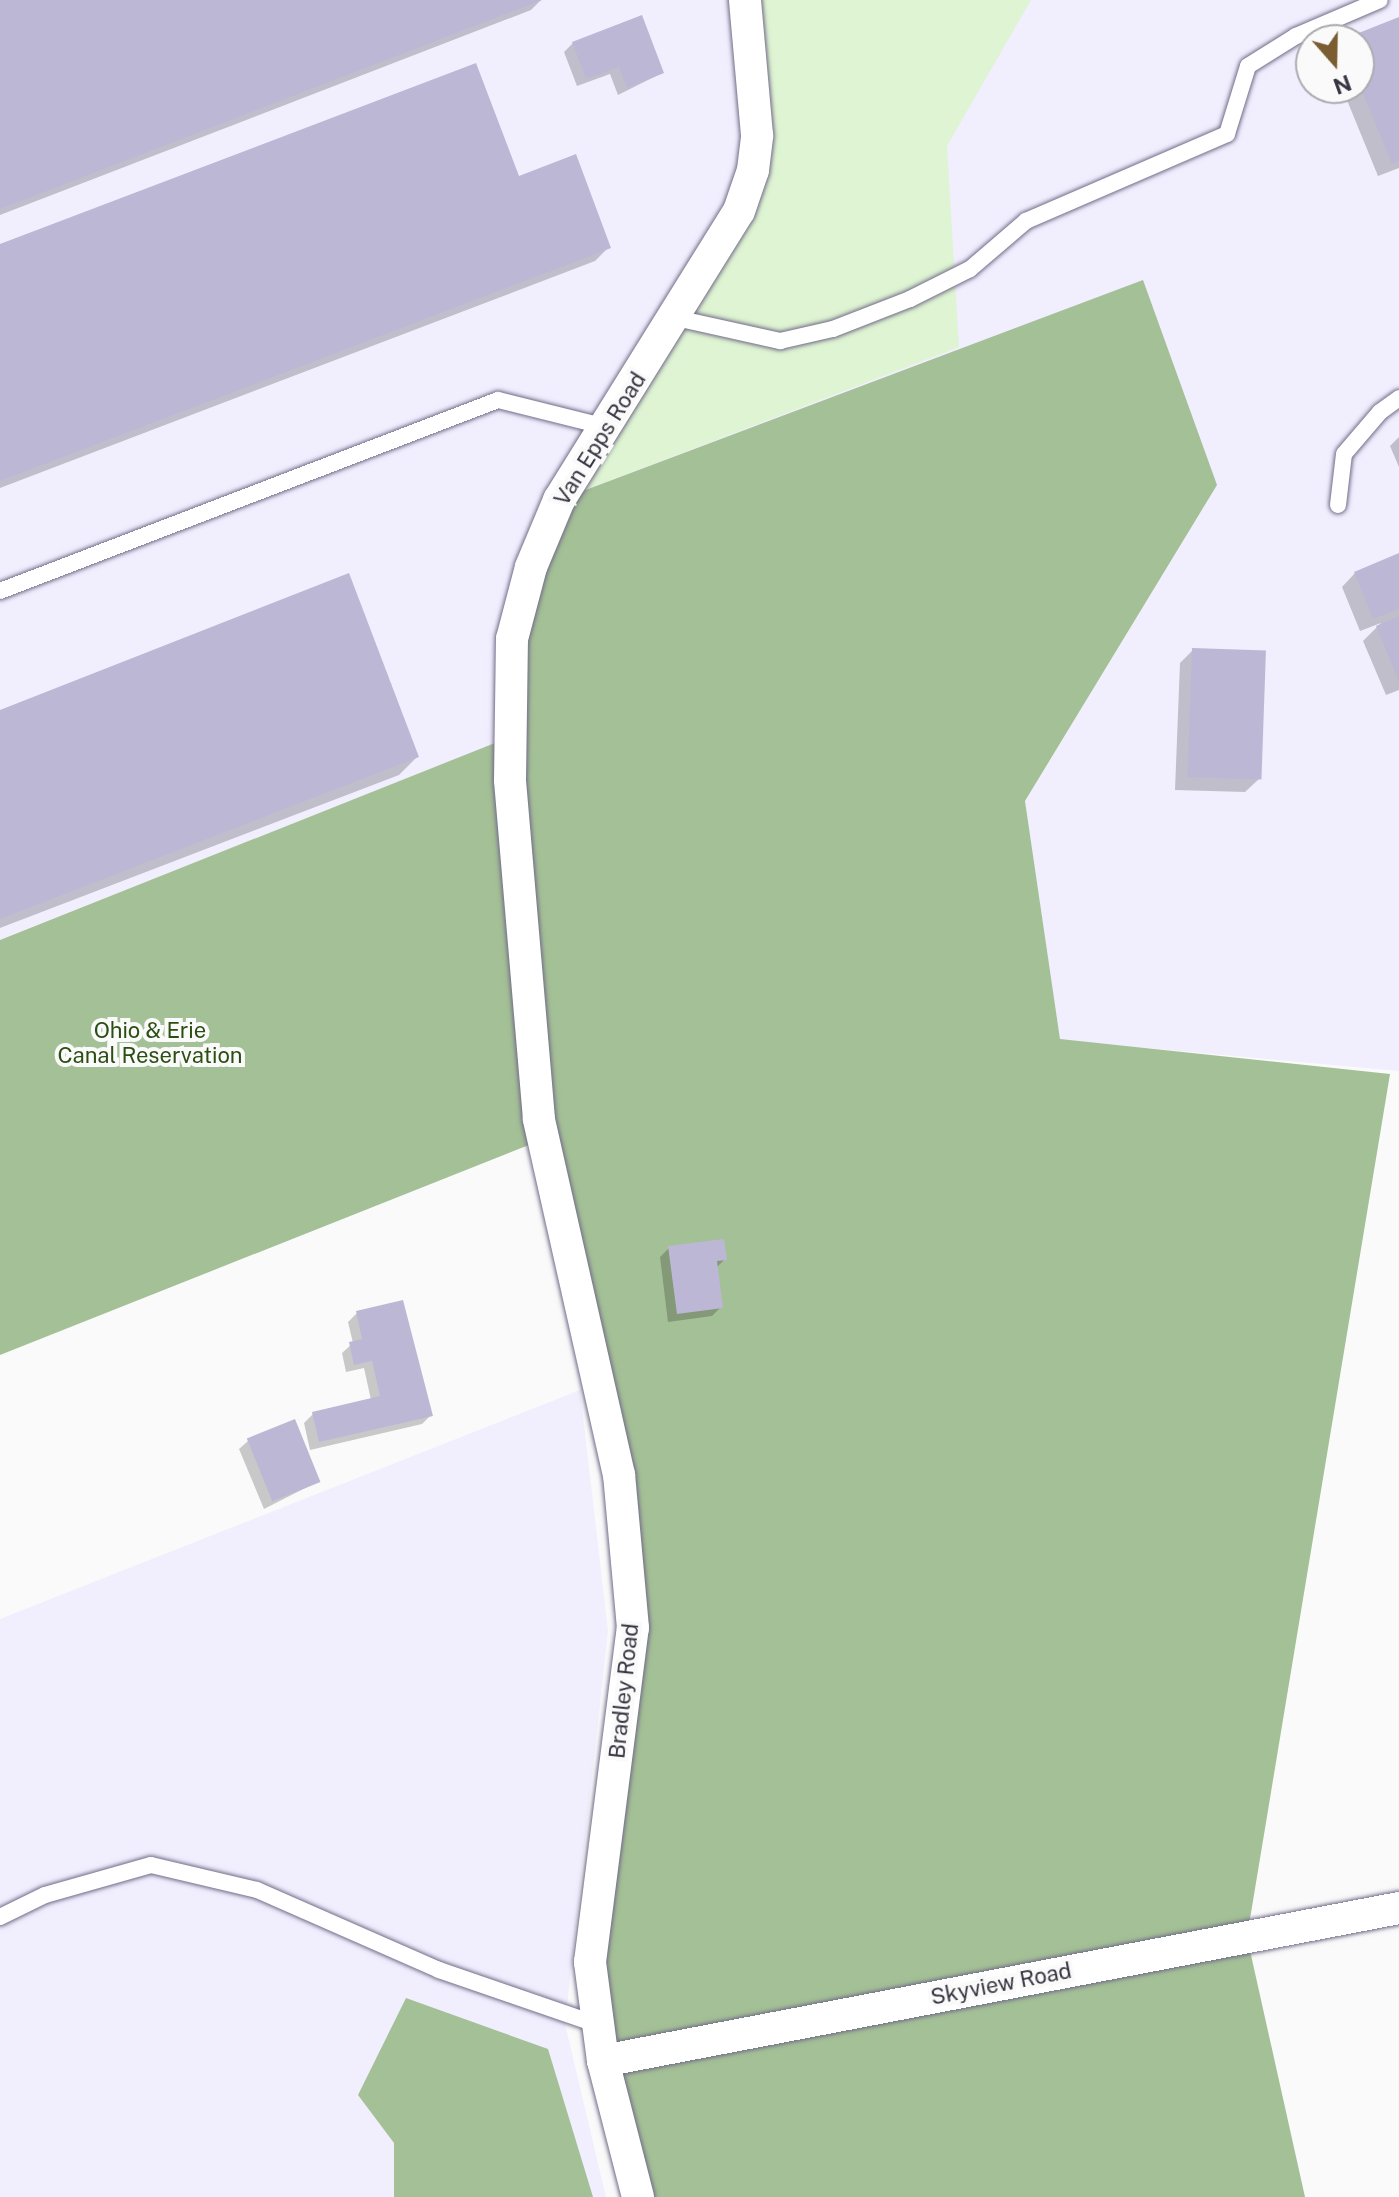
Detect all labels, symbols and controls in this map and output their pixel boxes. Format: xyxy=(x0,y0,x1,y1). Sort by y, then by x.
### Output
north arrow xyxy=(1295,24,1375,104)
text: N xyxy=(1330,70,1355,100)
street label: Van Epps Road xyxy=(549,368,651,510)
park label: Ohio & Erie Canal Reservation xyxy=(57,1017,243,1068)
street label: Bradley Road xyxy=(604,1622,644,1760)
street label: Skyview Road xyxy=(928,1957,1074,2011)

